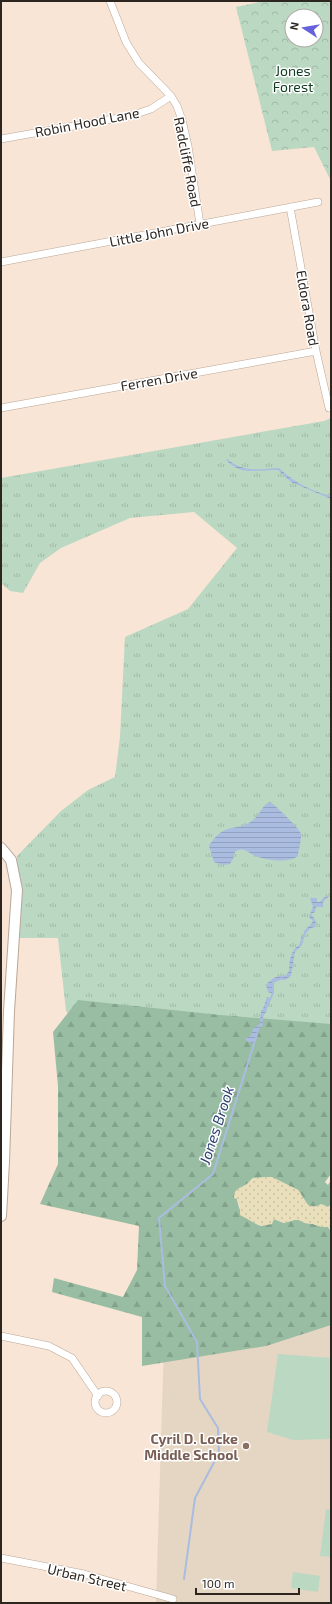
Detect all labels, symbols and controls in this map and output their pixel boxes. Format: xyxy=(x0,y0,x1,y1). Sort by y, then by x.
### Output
north arrow xyxy=(284,8,324,48)
text: N xyxy=(287,21,301,31)
park label: Jones Forest xyxy=(273,62,313,95)
street label: Robin Hood Lane xyxy=(33,104,141,140)
street label: Radcliffe Road xyxy=(171,115,205,209)
street label: Little John Drive xyxy=(108,214,210,250)
street label: Eldora Road xyxy=(293,269,323,347)
street label: Ferren Drive xyxy=(119,364,199,394)
water label: Jones Brook xyxy=(195,1084,237,1167)
place label: Cyril D. Locke Middle School xyxy=(144,1430,238,1463)
marker: Cyril D. Locke Middle School xyxy=(241,1441,251,1451)
street label: Urban Street xyxy=(46,1560,128,1594)
scale bar xyxy=(196,1570,299,1596)
text: 100 m xyxy=(202,1576,234,1590)

